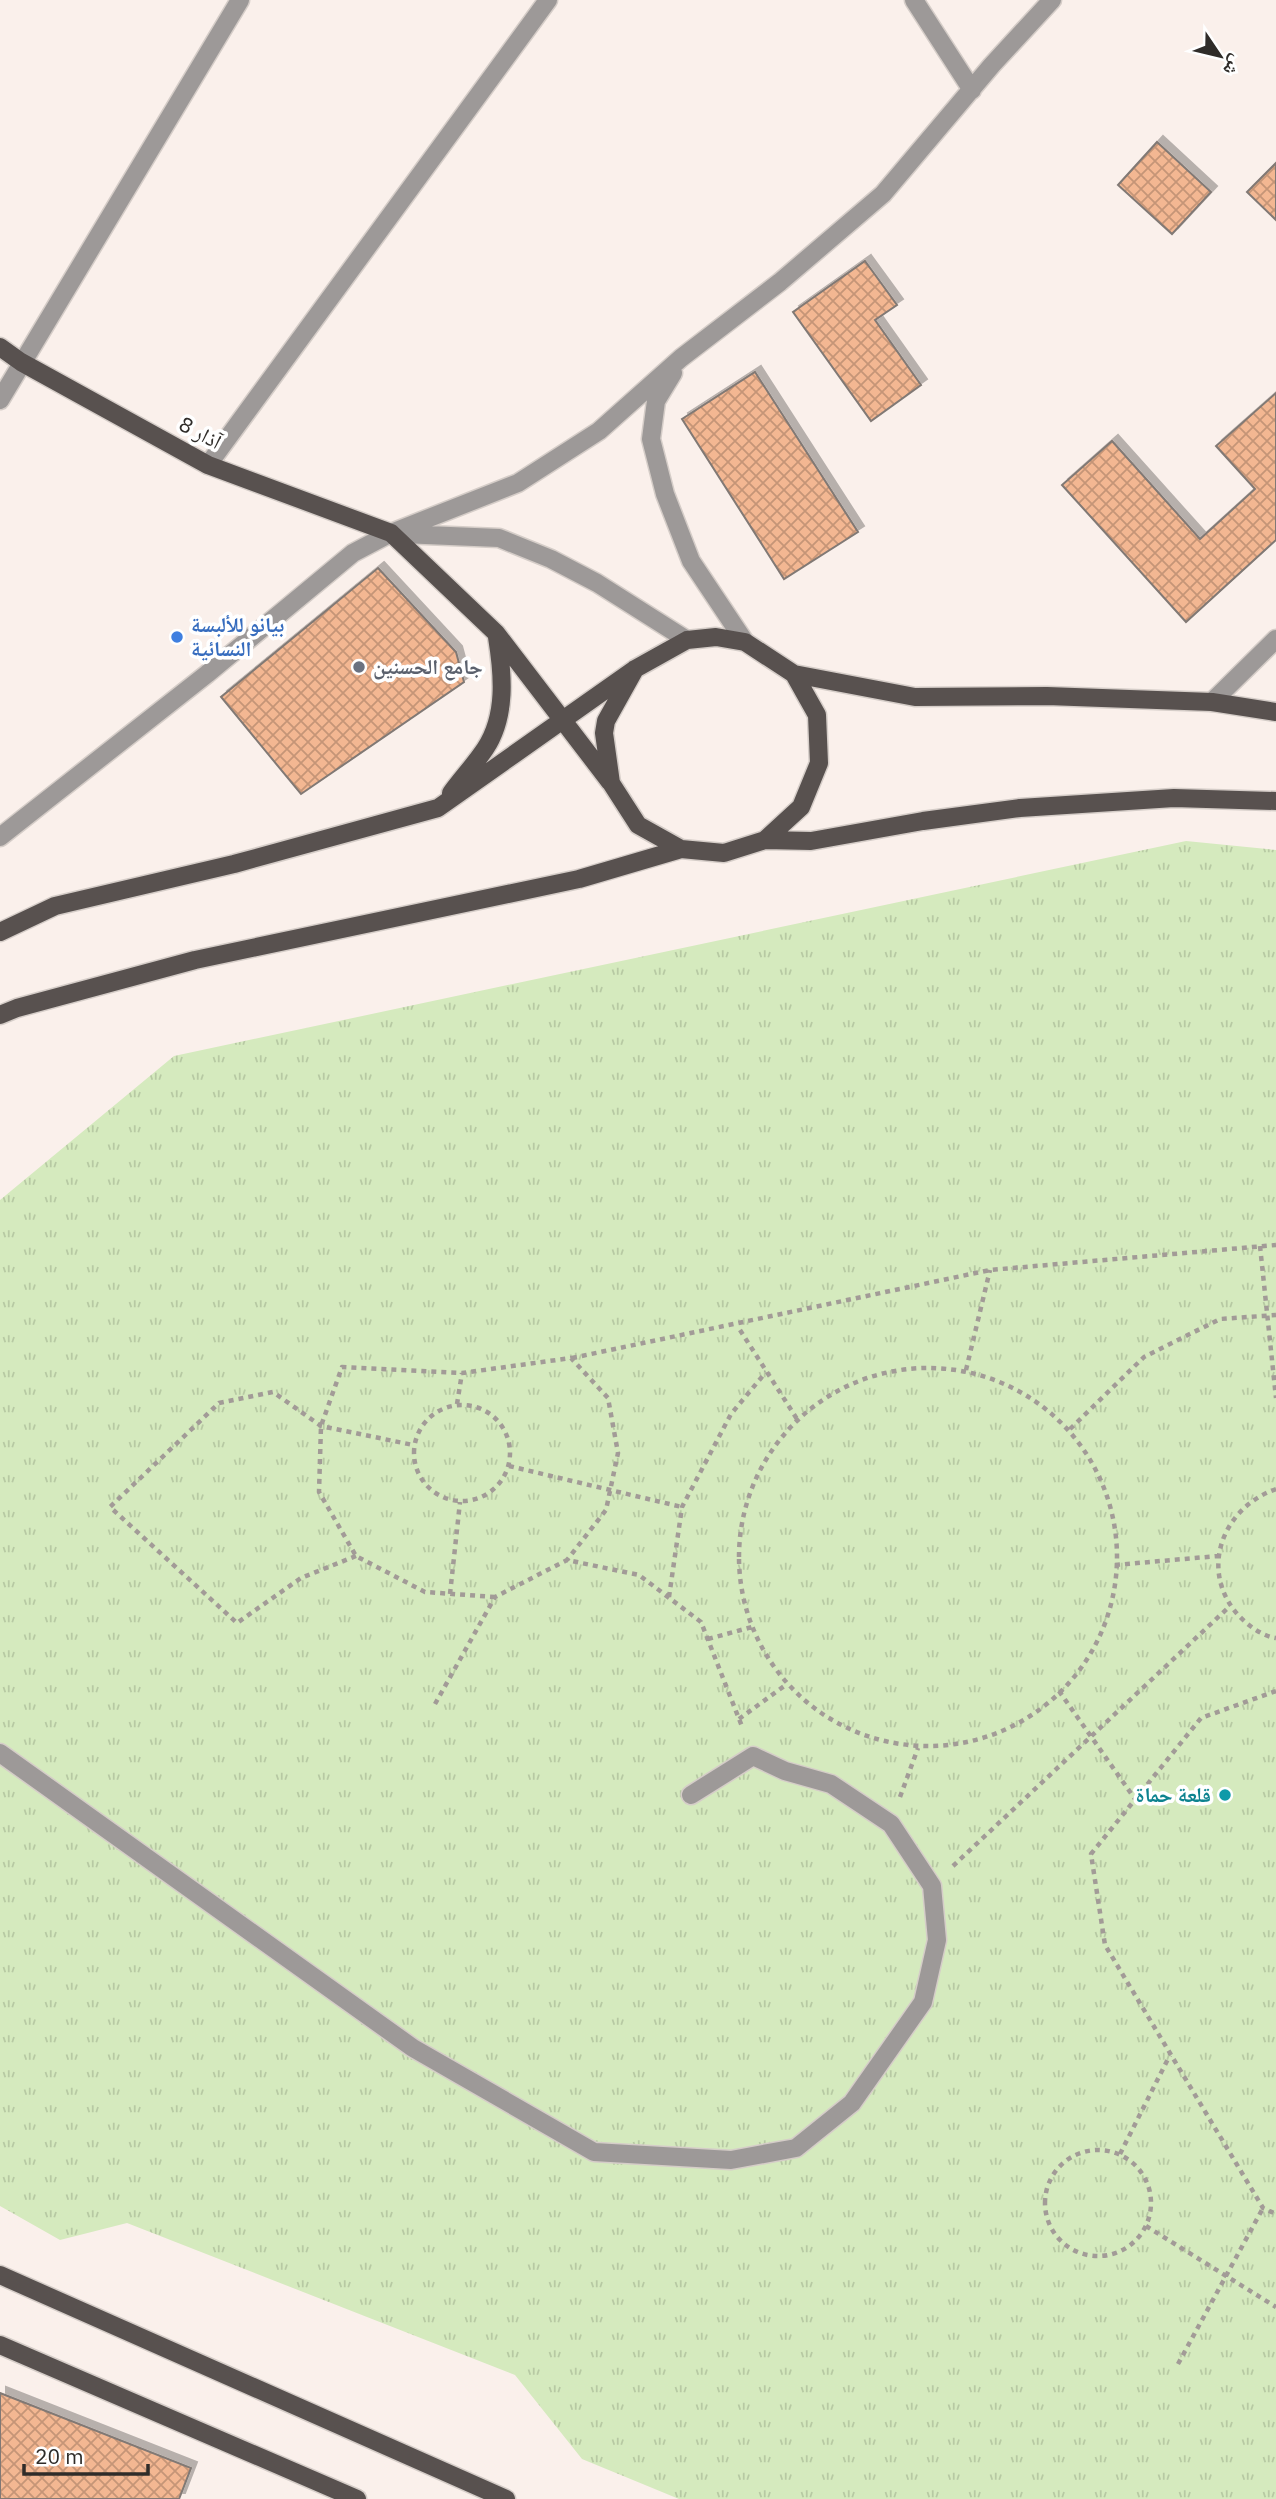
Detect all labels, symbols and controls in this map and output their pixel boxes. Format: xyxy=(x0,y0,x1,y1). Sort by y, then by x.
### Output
north arrow xyxy=(1185,21,1255,91)
text: ش xyxy=(1218,51,1250,81)
street label: 8 آذار xyxy=(174,409,227,455)
place label: بيانو للألبسة النسائية xyxy=(191,610,284,662)
marker: بيانو للألبسة النسائية xyxy=(169,629,185,645)
place label: جامع الحسنين xyxy=(373,652,483,681)
marker: جامع الحسنين xyxy=(351,659,367,675)
place label: قلعة حماة xyxy=(1135,1780,1211,1808)
marker: قلعة حماة xyxy=(1217,1787,1233,1803)
scale bar xyxy=(24,2432,149,2476)
text: 20 m xyxy=(35,2442,84,2470)

